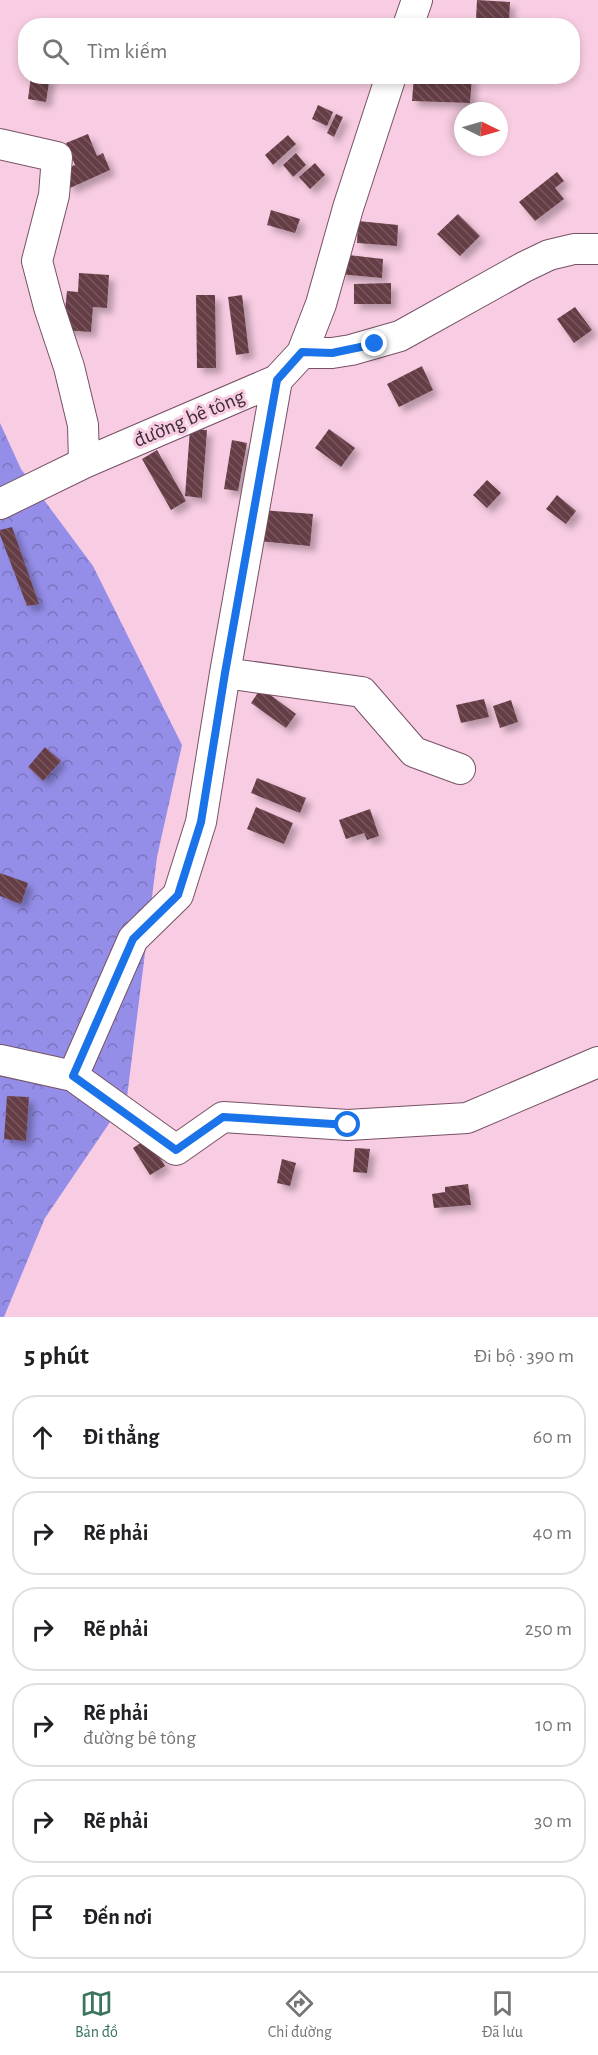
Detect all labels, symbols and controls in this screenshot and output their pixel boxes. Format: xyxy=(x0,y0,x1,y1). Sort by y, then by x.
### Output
search box xyxy=(18,18,580,84)
icon: search xyxy=(39,35,72,68)
text: Tìm kiếm xyxy=(87,40,167,62)
north arrow xyxy=(454,102,508,156)
route end xyxy=(361,330,387,356)
street label: đường bê tông xyxy=(131,385,249,451)
route start xyxy=(334,1111,360,1137)
text: 5 phút xyxy=(24,1343,89,1369)
text: Đi bộ · 390 m xyxy=(474,1346,574,1366)
icon: ahead xyxy=(26,1421,59,1454)
text: Đi thẳng xyxy=(83,1426,159,1448)
text: 60 m xyxy=(533,1427,572,1447)
icon: right xyxy=(26,1517,59,1550)
text: Rẽ phải xyxy=(83,1522,148,1544)
text: 40 m xyxy=(533,1523,572,1543)
icon: right xyxy=(26,1613,59,1646)
text: Rẽ phải xyxy=(83,1618,148,1640)
text: 250 m xyxy=(525,1619,572,1639)
text: Rẽ phải xyxy=(83,1702,148,1724)
icon: right xyxy=(26,1709,59,1742)
text: 10 m xyxy=(535,1715,572,1735)
text: đường bê tông xyxy=(83,1728,196,1748)
icon: right xyxy=(26,1805,59,1838)
text: Rẽ phải xyxy=(83,1810,148,1832)
text: 30 m xyxy=(534,1811,572,1831)
icon: arrive xyxy=(26,1901,59,1934)
text: Đến nơi xyxy=(83,1906,152,1928)
tab: Bản đồ xyxy=(75,1987,118,2042)
tab: Chỉ đường xyxy=(268,1987,332,2042)
tab: Đã lưu xyxy=(482,1987,523,2042)

